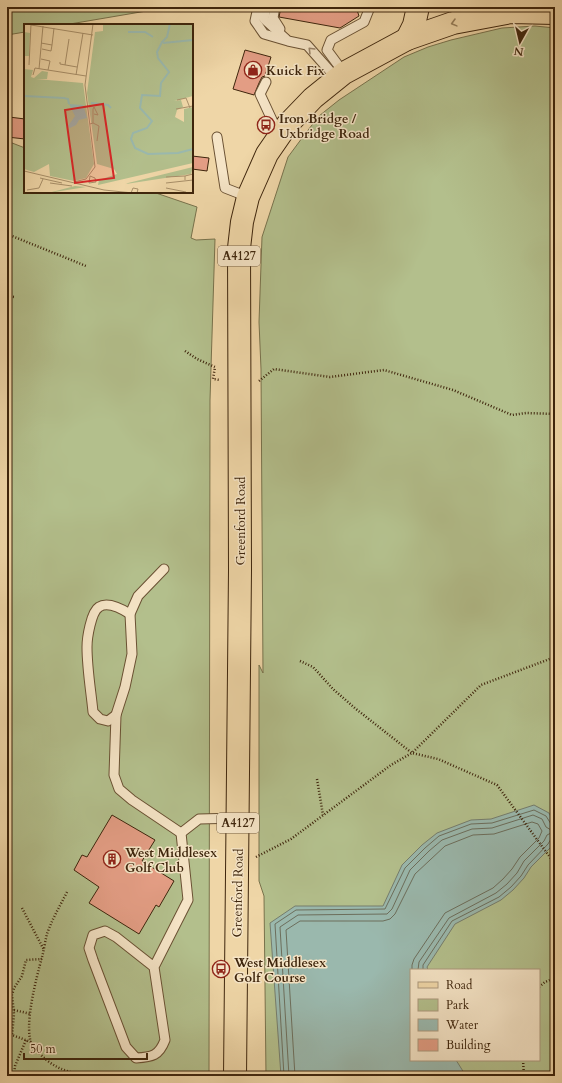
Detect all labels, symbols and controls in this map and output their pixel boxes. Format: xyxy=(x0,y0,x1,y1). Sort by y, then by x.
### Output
one-way arrow xyxy=(451,18,458,27)
north arrow xyxy=(500,22,540,62)
inset map xyxy=(24,24,193,193)
text: N xyxy=(512,43,524,59)
one-way arrow xyxy=(308,47,316,55)
shop icon: Kuick Fix xyxy=(243,60,263,80)
place label: Kuick Fix xyxy=(266,62,325,80)
place label: Iron Bridge / Uxbridge Road xyxy=(279,110,370,143)
bus stop icon: Iron Bridge / Uxbridge Road xyxy=(256,115,276,135)
road number: A4127 xyxy=(218,246,260,266)
street label: Greenford Road xyxy=(232,476,250,565)
road number: A4127 xyxy=(217,813,259,833)
place label: West Middlesex Golf Club xyxy=(124,844,217,877)
street label: Greenford Road xyxy=(228,848,248,938)
building icon: West Middlesex Golf Club xyxy=(102,849,122,869)
place label: West Middlesex Golf Course xyxy=(233,954,326,987)
bus stop icon: West Middlesex Golf Course xyxy=(211,959,231,979)
legend xyxy=(410,969,540,1061)
text: Road xyxy=(446,977,473,993)
text: Park xyxy=(446,997,470,1013)
text: Water xyxy=(445,1017,479,1033)
scale bar xyxy=(24,1035,147,1061)
text: Building xyxy=(446,1037,491,1053)
text: 50 m xyxy=(30,1041,57,1057)

